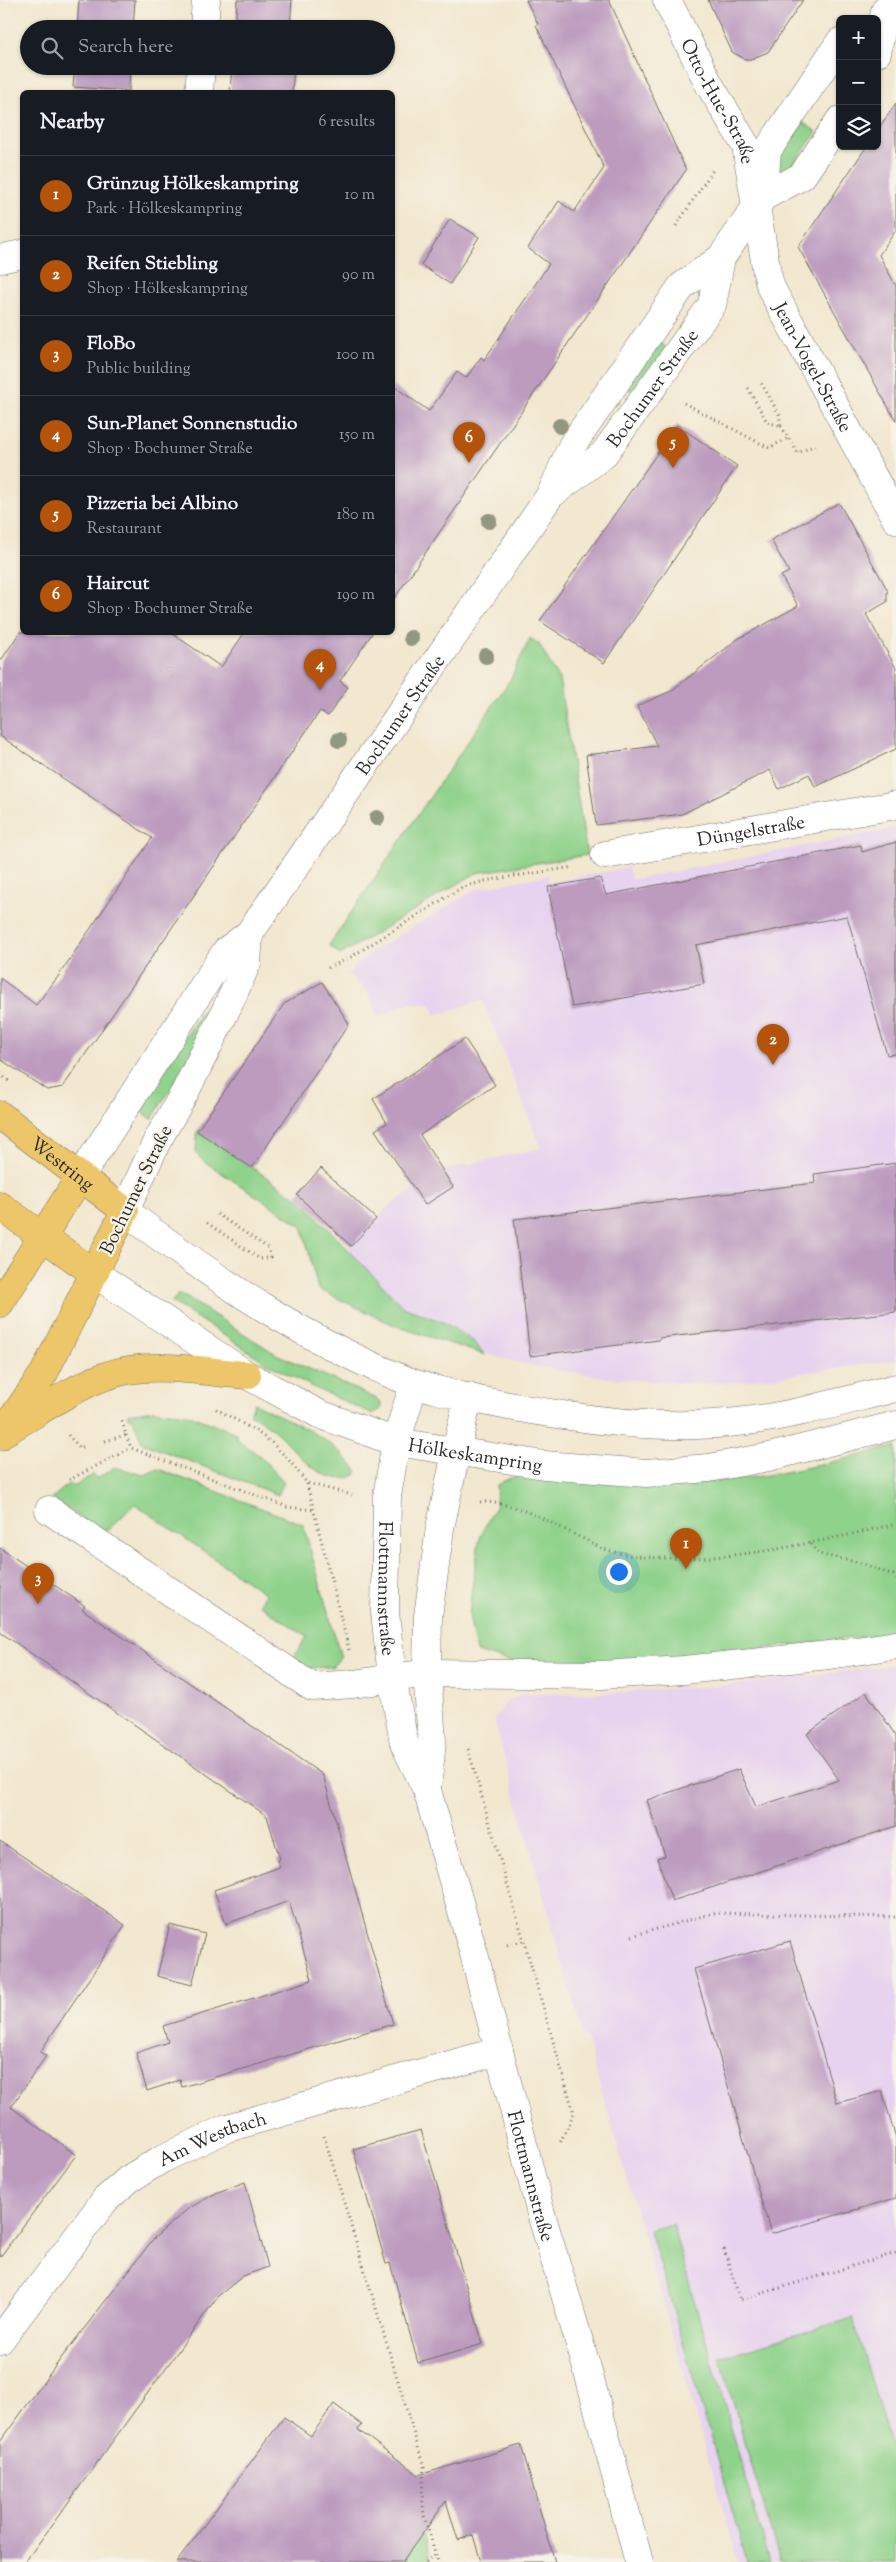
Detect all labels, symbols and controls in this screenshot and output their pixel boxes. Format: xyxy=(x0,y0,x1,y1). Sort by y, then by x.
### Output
map controls xyxy=(836,15,881,150)
button: + xyxy=(836,15,881,60)
search box xyxy=(20,20,395,75)
icon: search xyxy=(38,34,66,62)
text: Search here xyxy=(78,34,173,61)
street label: Otto-Hue-Straße xyxy=(672,34,760,166)
button: − xyxy=(836,60,881,105)
button: layers xyxy=(836,105,881,150)
text: Nearby xyxy=(40,108,105,138)
text: 6 results xyxy=(319,111,375,134)
text: Grünzug Hölkeskampring xyxy=(87,171,298,198)
text: 1 xyxy=(53,184,59,207)
text: 10 m xyxy=(345,184,375,207)
text: Park · Hölkeskampring xyxy=(87,198,242,221)
text: Reifen Stiebling xyxy=(87,251,218,278)
text: 2 xyxy=(52,264,60,287)
text: 90 m xyxy=(342,264,375,287)
text: Shop · Hölkeskampring xyxy=(87,278,248,301)
street label: Jean-Vogel-Straße xyxy=(765,297,858,438)
street label: Bochumer Straße xyxy=(602,324,706,454)
text: FloBo xyxy=(87,331,135,358)
text: 3 xyxy=(53,344,59,367)
text: 100 m xyxy=(336,344,375,367)
text: Public building xyxy=(87,358,191,381)
text: Sun-Planet Sonnenstudio xyxy=(87,411,297,438)
pin: 6 xyxy=(453,422,485,463)
text: 4 xyxy=(52,424,60,447)
text: 150 m xyxy=(339,424,375,447)
pin: 5 xyxy=(657,427,689,468)
text: Shop · Bochumer Straße xyxy=(87,438,253,461)
text: Pizzeria bei Albino xyxy=(87,491,238,518)
text: 5 xyxy=(53,504,59,527)
text: 180 m xyxy=(336,504,375,527)
text: Restaurant xyxy=(87,518,162,541)
text: Haircut xyxy=(87,571,149,598)
text: 6 xyxy=(52,584,60,607)
text: 190 m xyxy=(337,584,375,607)
text: Shop · Bochumer Straße xyxy=(87,598,253,621)
pin: 4 xyxy=(304,649,336,690)
street label: Bochumer Straße xyxy=(351,650,453,782)
street label: Düngelstraße xyxy=(695,810,807,855)
pin: 2 xyxy=(757,1024,789,1065)
street label: Bochumer Straße xyxy=(94,1121,180,1259)
street label: Westring xyxy=(23,1132,99,1199)
street label: Hölkeskampring xyxy=(406,1433,544,1481)
street label: Flottmannstraße xyxy=(369,1521,401,1657)
pin: 1 xyxy=(670,1528,702,1569)
your location xyxy=(606,1559,632,1585)
pin: 3 xyxy=(22,1563,54,1604)
street label: Am Westbach xyxy=(154,2106,270,2175)
street label: Flottmannstraße xyxy=(499,2108,560,2245)

